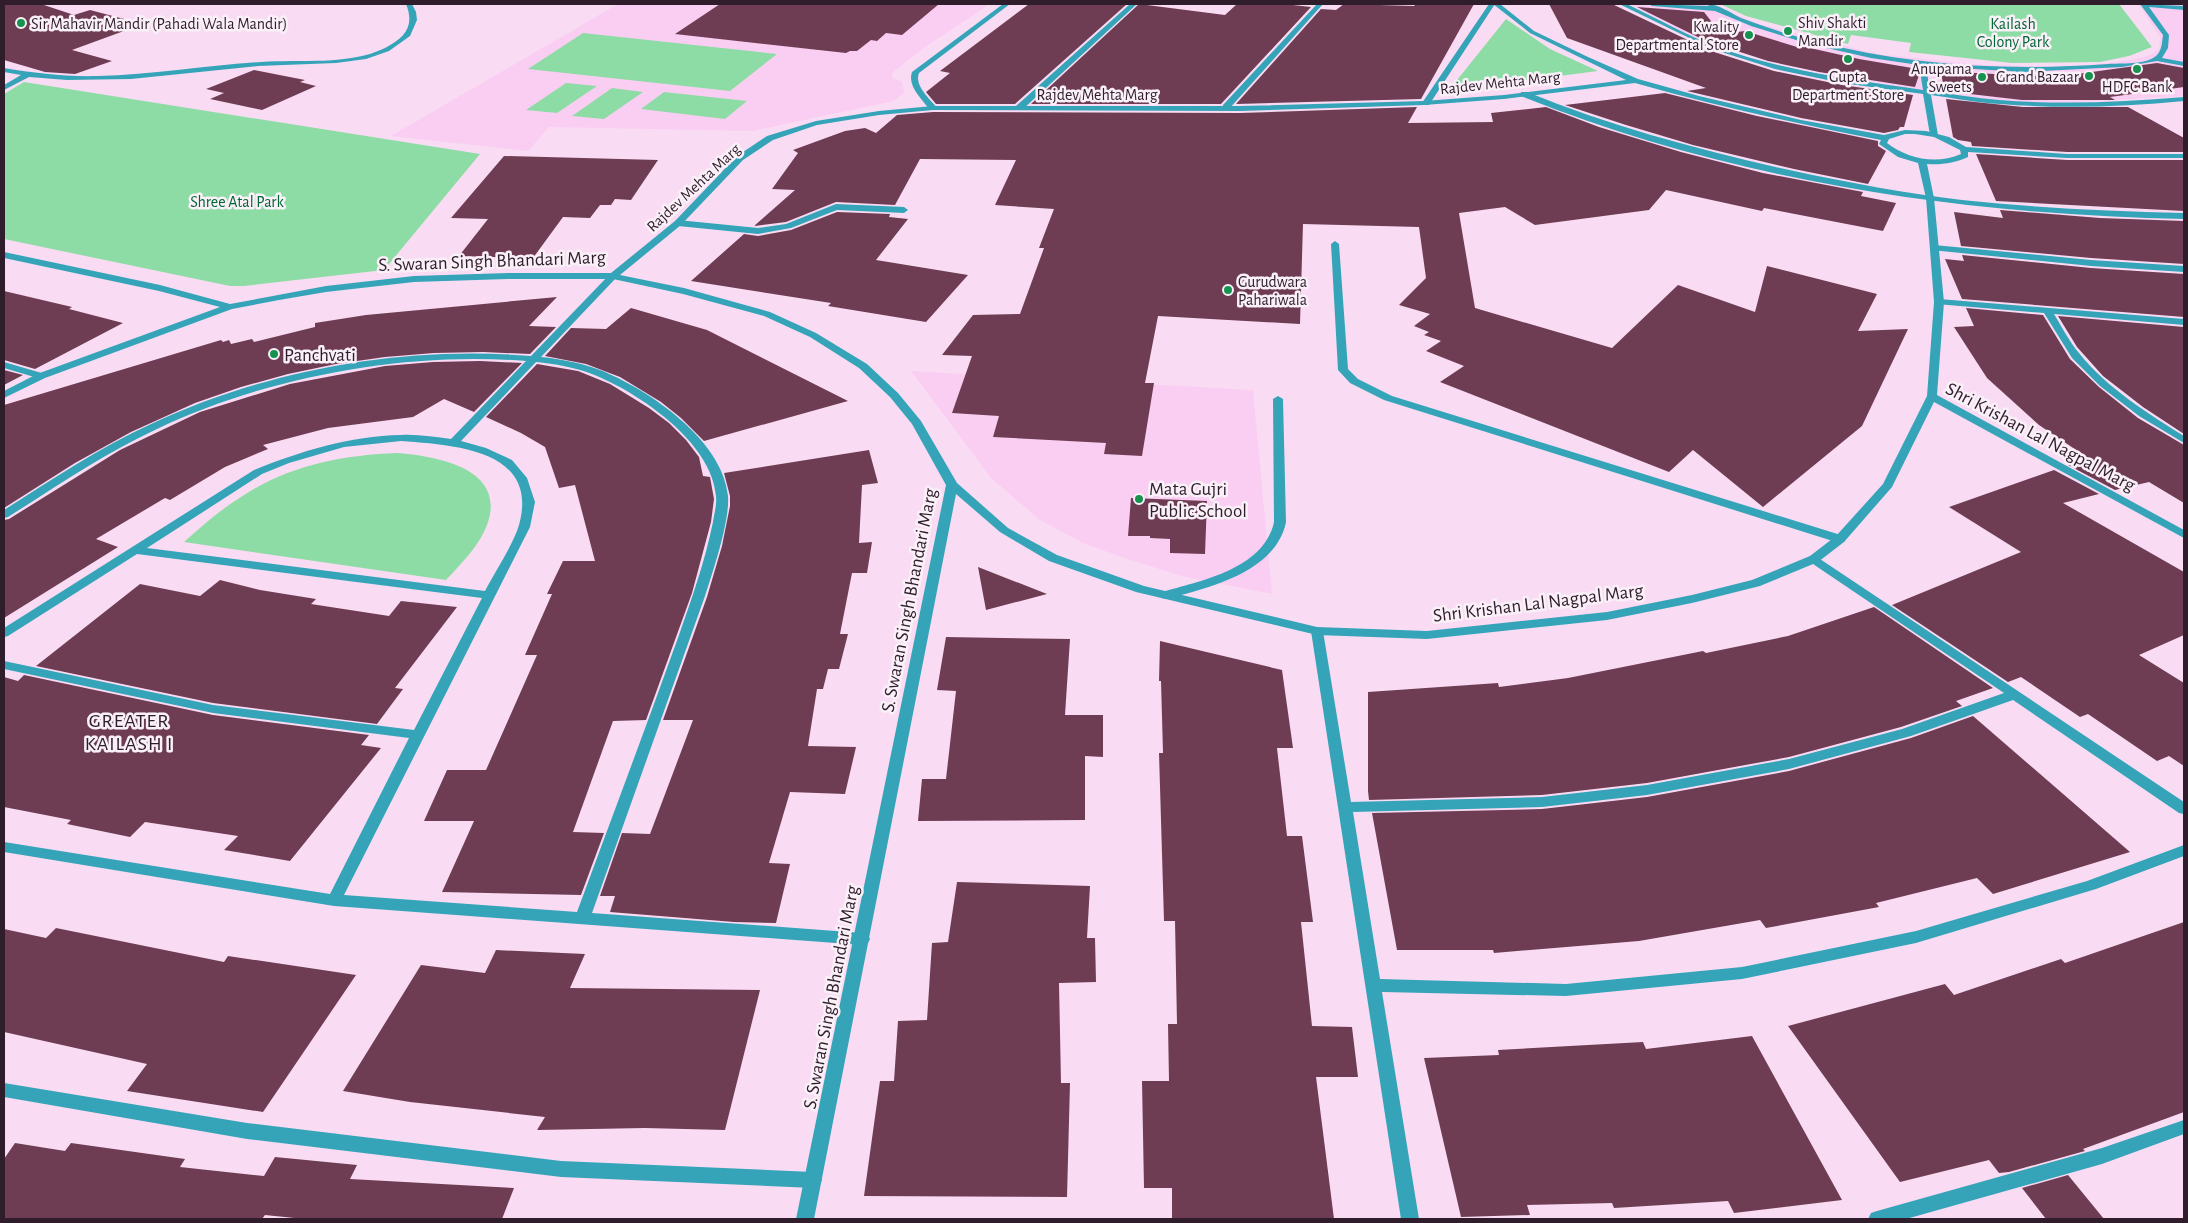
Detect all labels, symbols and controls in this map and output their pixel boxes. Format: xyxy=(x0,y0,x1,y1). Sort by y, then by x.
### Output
place label: Shiv Shakti Mandir xyxy=(1798,15,1866,49)
place label: Sir Mahavir Mandir (Pahadi Wala Mandir) xyxy=(31,16,287,32)
park label: Kailash Colony Park xyxy=(1977,16,2050,51)
marker: Sir Mahavir Mandir (Pahadi Wala Mandir) xyxy=(15,17,27,29)
place label: Kwality Departmental Store xyxy=(1615,19,1739,53)
marker: Shiv Shakti Mandir xyxy=(1782,25,1794,37)
marker: Kwality Departmental Store xyxy=(1743,29,1755,41)
marker: Gupta Department Store xyxy=(1842,53,1854,65)
place label: Anupama Sweets xyxy=(1911,61,1972,95)
marker: HDFC Bank xyxy=(2131,63,2143,75)
street label: Rajdev Mehta Marg xyxy=(1439,69,1561,98)
place label: Gupta Department Store xyxy=(1792,69,1904,103)
place label: Grand Bazaar xyxy=(1996,69,2080,85)
marker: Grand Bazaar xyxy=(2083,70,2095,82)
marker: Anupama Sweets xyxy=(1976,71,1988,83)
place label: HDFC Bank xyxy=(2102,79,2173,95)
street label: Rajdev Mehta Marg xyxy=(1036,87,1158,104)
street label: Rajdev Mehta Marg xyxy=(644,140,744,236)
park label: Shree Atal Park xyxy=(190,194,285,210)
street label: S. Swaran Singh Bhandari Marg xyxy=(378,248,607,275)
place label: Gurudwara Pahariwala xyxy=(1238,274,1307,308)
marker: Gurudwara Pahariwala xyxy=(1222,284,1234,296)
place label: Panchvati xyxy=(284,346,356,365)
marker: Panchvati xyxy=(268,348,280,360)
street label: Shri Krishan Lal Nagpal Marg xyxy=(1942,379,2139,496)
place label: Mata Gujri Public School xyxy=(1149,480,1247,521)
street label: S. Swaran Singh Bhandari Marg xyxy=(878,486,941,714)
marker: Mata Gujri Public School xyxy=(1133,493,1145,505)
street label: Shri Krishan Lal Nagpal Marg xyxy=(1432,581,1645,626)
district label: GREATER KAILASH I xyxy=(85,711,173,754)
street label: S. Swaran Singh Bhandari Marg xyxy=(800,883,863,1111)

